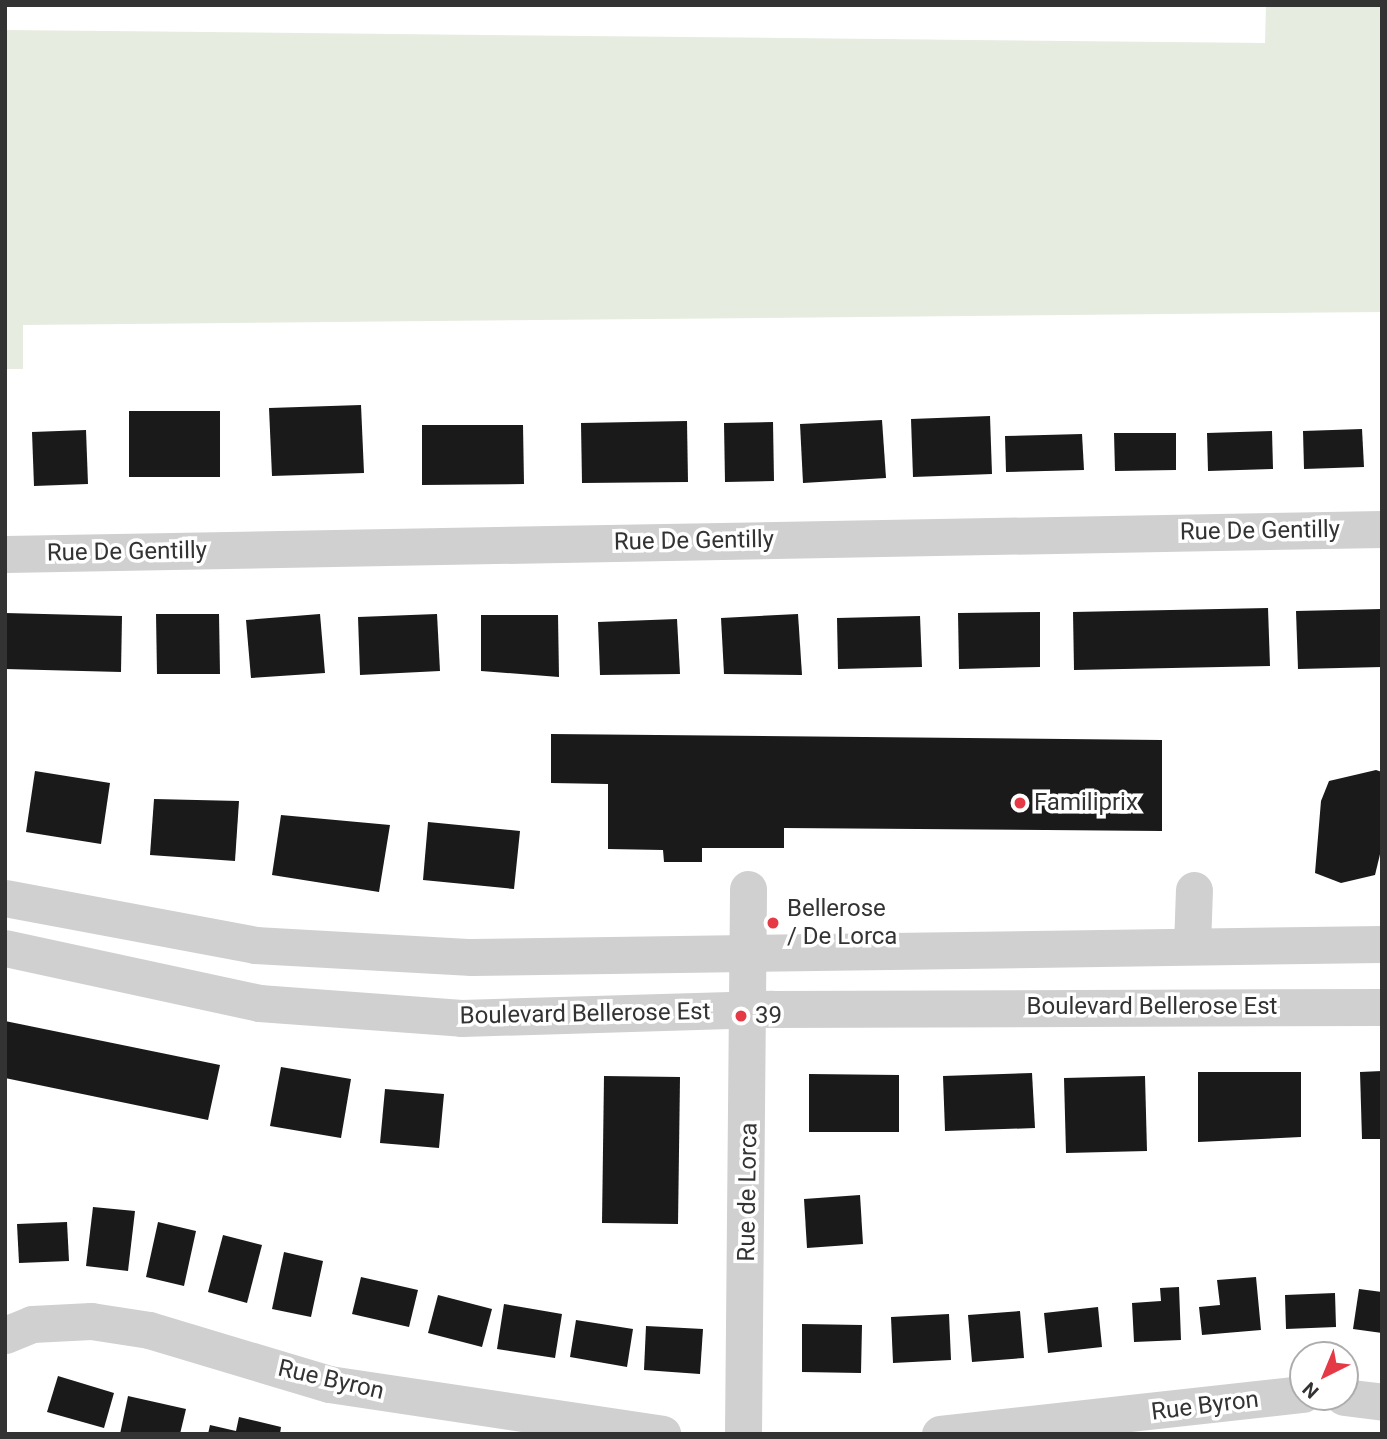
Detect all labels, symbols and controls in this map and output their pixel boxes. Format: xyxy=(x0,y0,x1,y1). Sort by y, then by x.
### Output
street label: Rue De Gentilly xyxy=(1180,515,1340,547)
street label: Rue De Gentilly xyxy=(614,525,774,557)
street label: Rue De Gentilly xyxy=(47,536,207,568)
place label: Familiprix xyxy=(1034,789,1138,817)
marker: Familiprix xyxy=(1012,795,1028,811)
place label: Bellerose / De Lorca xyxy=(787,895,897,951)
marker: Bellerose / De Lorca xyxy=(765,915,781,931)
street label: Boulevard Bellerose Est xyxy=(1027,993,1277,1021)
street label: Boulevard Bellerose Est xyxy=(459,997,711,1031)
place label: 39 xyxy=(755,1002,782,1030)
marker: 39 xyxy=(733,1008,749,1024)
street label: Rue de Lorca xyxy=(732,1122,764,1262)
north arrow xyxy=(1289,1341,1359,1411)
street label: Rue Byron xyxy=(275,1354,387,1406)
text: N xyxy=(1298,1377,1323,1403)
street label: Rue Byron xyxy=(1150,1385,1260,1427)

